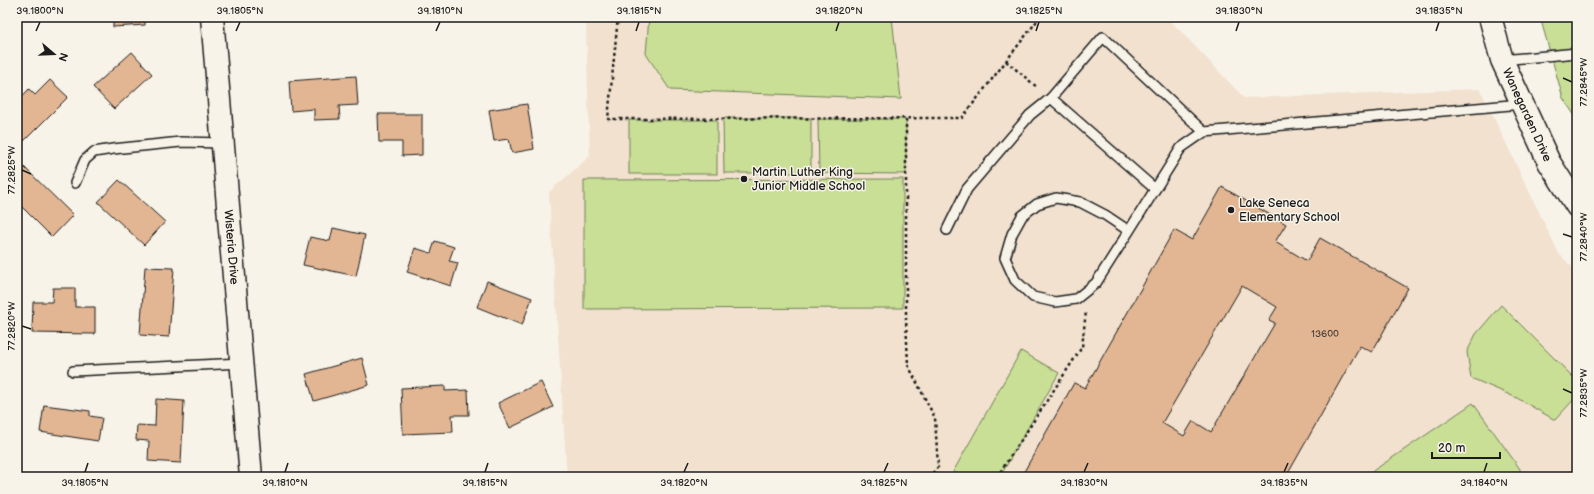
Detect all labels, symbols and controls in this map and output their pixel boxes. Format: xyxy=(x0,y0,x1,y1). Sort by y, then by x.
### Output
text: 39.1800°N xyxy=(16,5,64,17)
text: 39.1805°N xyxy=(216,5,264,17)
text: 39.1810°N xyxy=(417,5,463,17)
text: 39.1815°N xyxy=(616,5,662,17)
text: 39.1820°N xyxy=(815,5,863,17)
text: 39.1825°N xyxy=(1015,5,1063,17)
text: 39.1830°N xyxy=(1215,5,1263,17)
text: 39.1835°N xyxy=(1415,5,1463,17)
north arrow xyxy=(34,34,74,74)
text: N xyxy=(55,51,70,63)
text: 77.2845°W xyxy=(1578,58,1590,106)
street label: Wanegarden Drive xyxy=(1499,66,1555,164)
text: 77.2825°W xyxy=(6,146,18,194)
place label: Martin Luther King Junior Middle School xyxy=(752,165,865,194)
marker: Martin Luther King Junior Middle School xyxy=(739,174,749,184)
place label: Lake Seneca Elementary School xyxy=(1239,196,1340,225)
marker: Lake Seneca Elementary School xyxy=(1226,205,1236,215)
street label: Wisteria Drive xyxy=(221,209,242,285)
text: 77.2840°W xyxy=(1578,212,1590,262)
text: 77.2820°W xyxy=(6,302,18,351)
house number: 13600 xyxy=(1311,328,1339,340)
text: 77.2835°W xyxy=(1578,369,1590,417)
scale bar xyxy=(1432,434,1500,460)
text: 20 m xyxy=(1438,441,1465,456)
text: 39.1805°N xyxy=(61,477,109,489)
text: 39.1810°N xyxy=(262,477,308,489)
text: 39.1815°N xyxy=(462,477,508,489)
text: 39.1820°N xyxy=(660,477,708,489)
text: 39.1825°N xyxy=(860,477,908,489)
text: 39.1830°N xyxy=(1060,477,1108,489)
text: 39.1835°N xyxy=(1260,477,1308,489)
text: 39.1840°N xyxy=(1460,477,1508,489)

